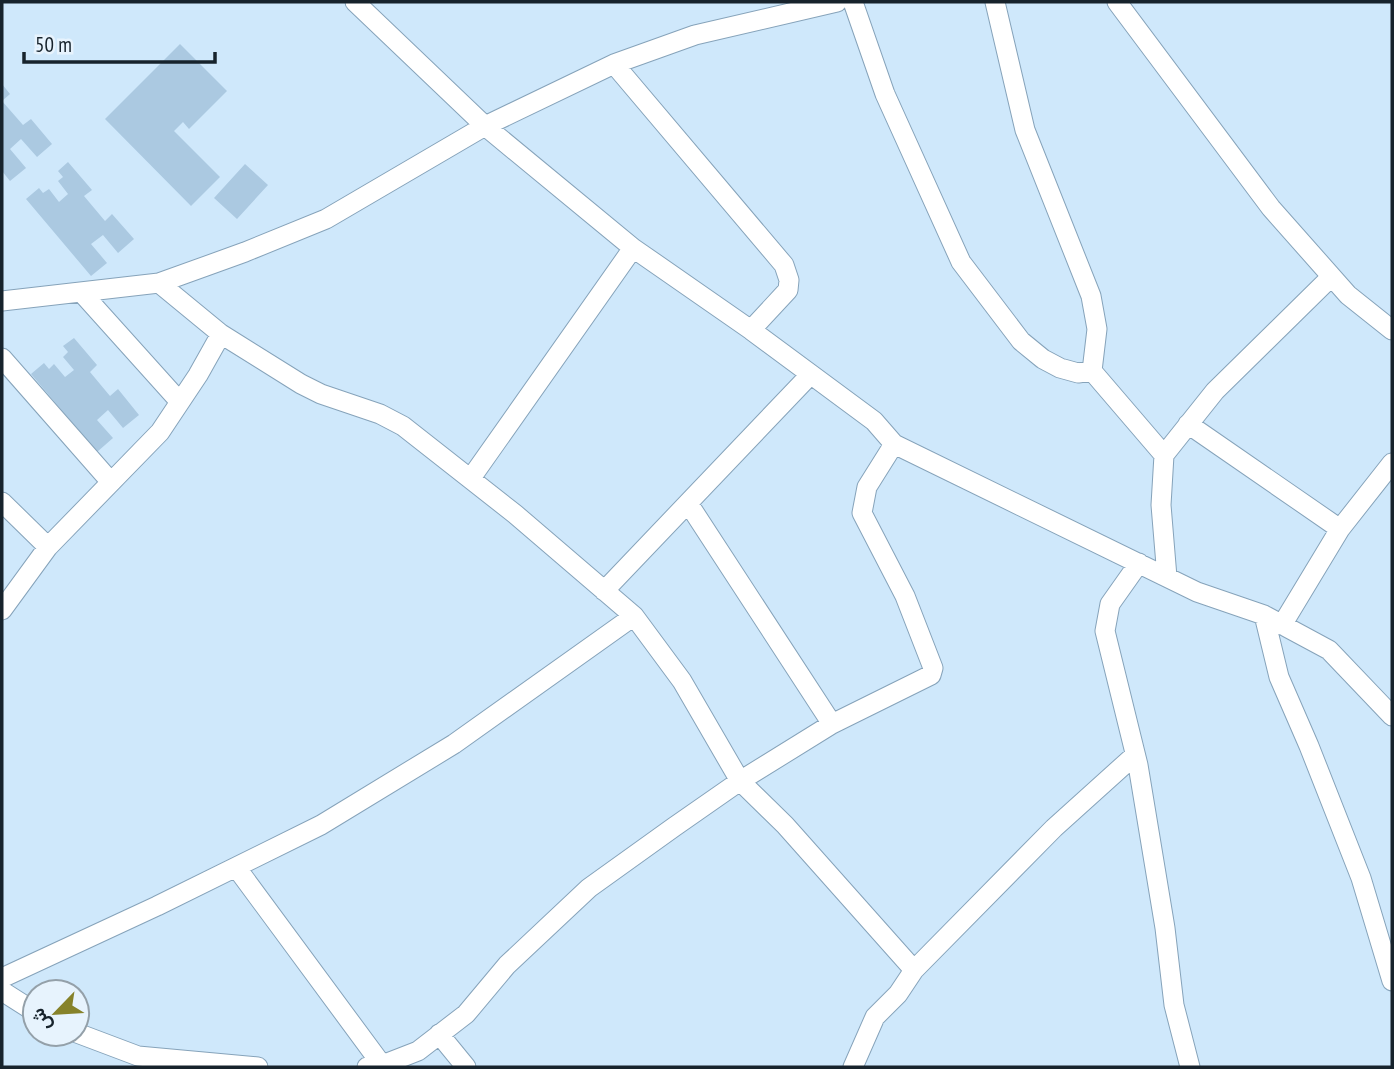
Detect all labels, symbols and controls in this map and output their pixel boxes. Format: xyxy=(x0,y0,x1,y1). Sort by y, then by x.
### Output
scale bar xyxy=(24,21,215,65)
text: 50 m xyxy=(35,31,72,58)
north arrow xyxy=(21,978,91,1048)
text: ش xyxy=(25,1005,56,1036)

